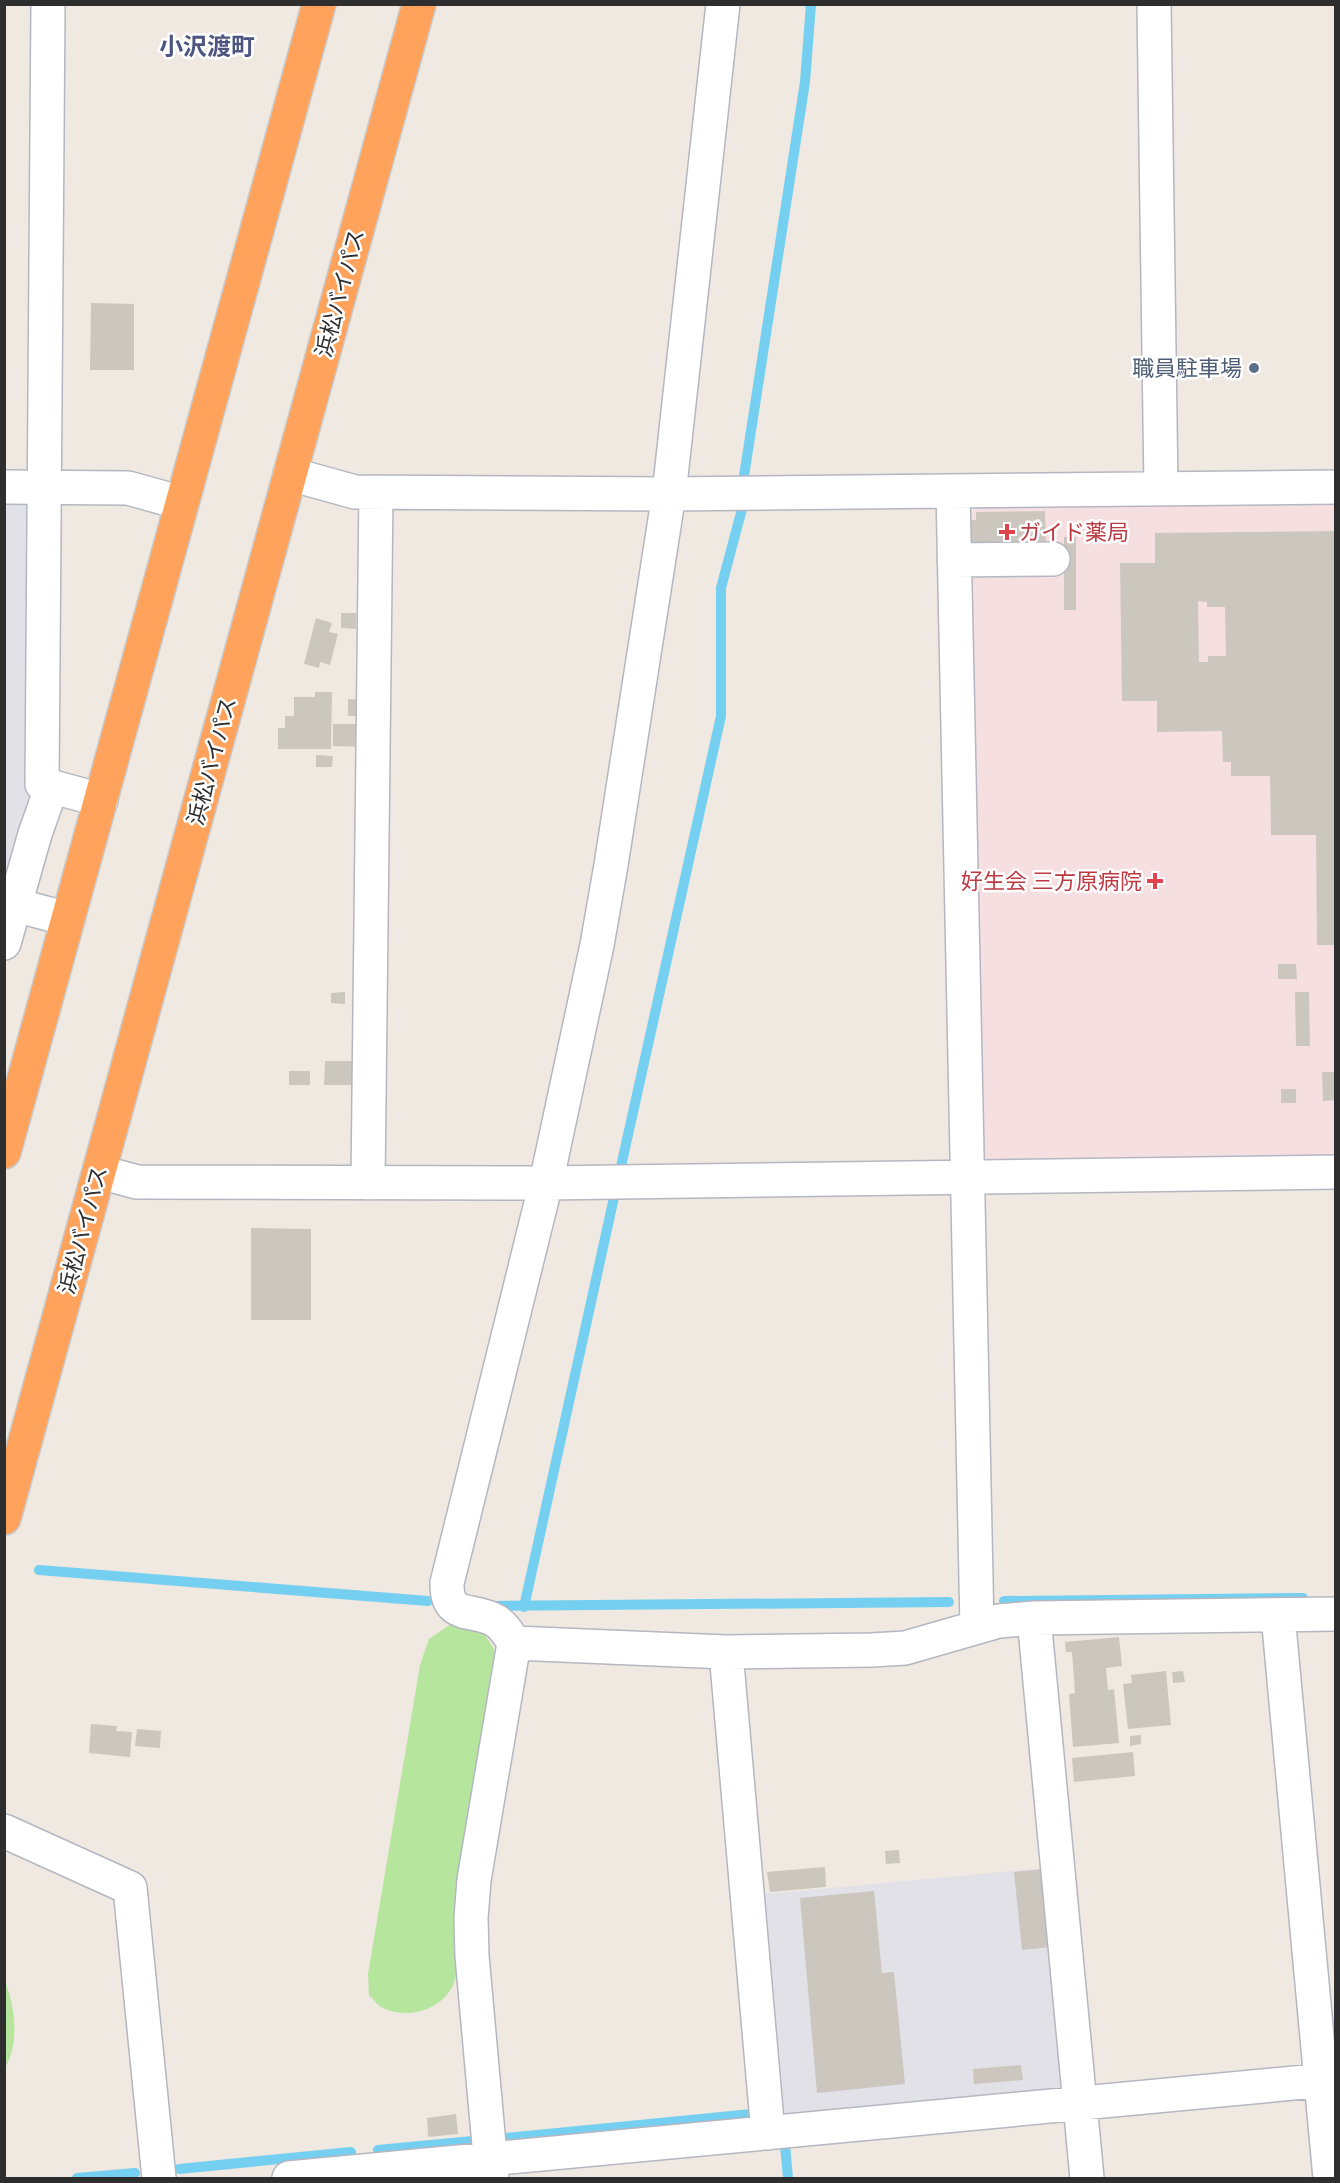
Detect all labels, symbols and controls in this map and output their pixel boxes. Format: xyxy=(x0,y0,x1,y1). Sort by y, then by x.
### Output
district label: 小沢渡町 xyxy=(159,32,255,61)
street label: 浜松バイパス xyxy=(310,226,370,360)
place label: 職員駐車場 xyxy=(1132,355,1242,382)
marker: 職員駐車場 xyxy=(1247,361,1261,375)
place label: ガイド薬局 xyxy=(1019,519,1129,546)
marker: ガイド薬局 xyxy=(1000,525,1014,539)
street label: 浜松バイパス xyxy=(182,694,242,828)
place label: 好生会 三方原病院 xyxy=(961,868,1142,895)
marker: 好生会 三方原病院 xyxy=(1146,872,1164,890)
street label: 浜松バイパス xyxy=(53,1163,113,1297)

